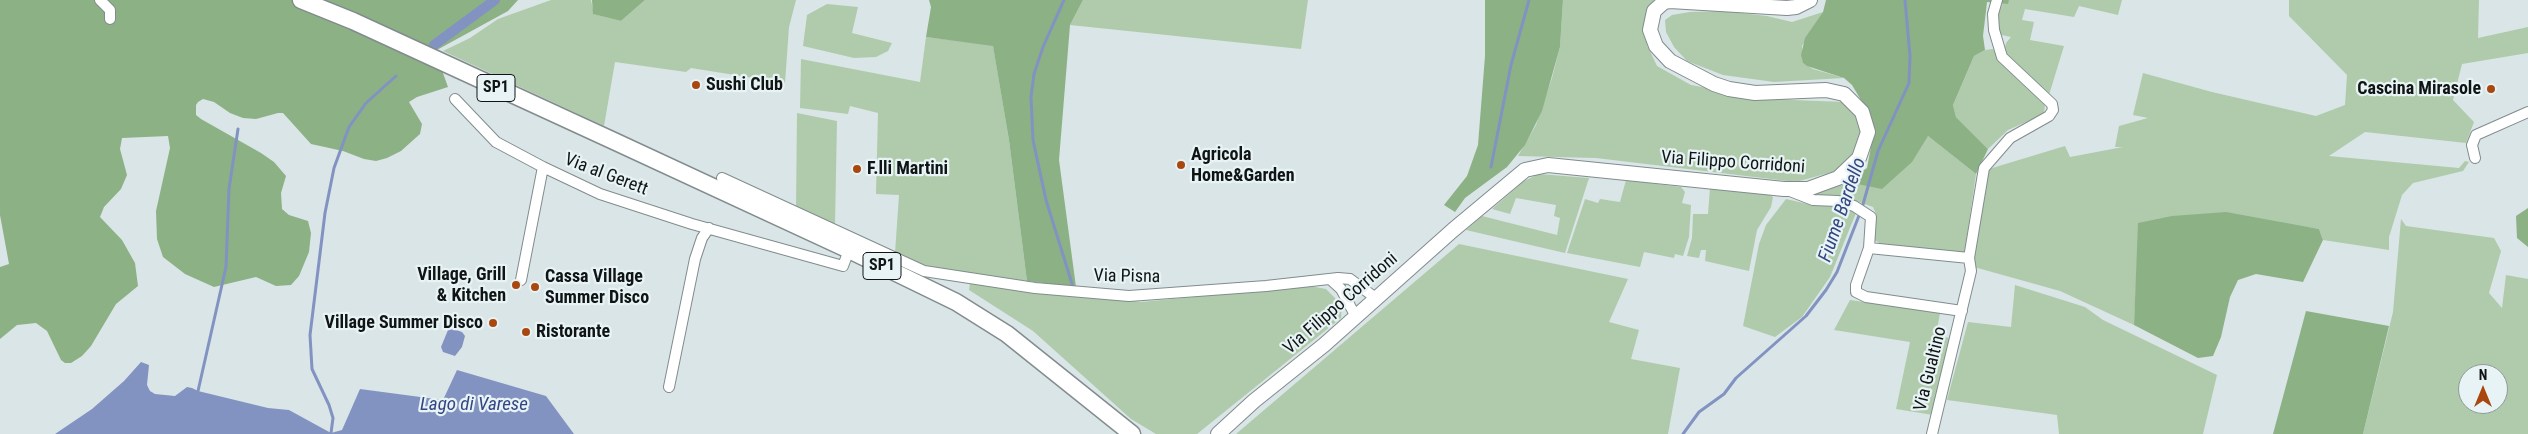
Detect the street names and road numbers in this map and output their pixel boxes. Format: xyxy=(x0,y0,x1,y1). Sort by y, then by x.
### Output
road number: SP1 xyxy=(477,75,515,102)
street label: Via Filippo Corridoni xyxy=(1660,147,1806,179)
street label: Via al Gerett xyxy=(561,149,651,201)
street label: Via Filippo Corridoni xyxy=(1280,249,1402,359)
road number: SP1 xyxy=(863,252,901,280)
street label: Via Pisna xyxy=(1094,266,1160,288)
street label: Via Gualtino xyxy=(1910,325,1952,413)

